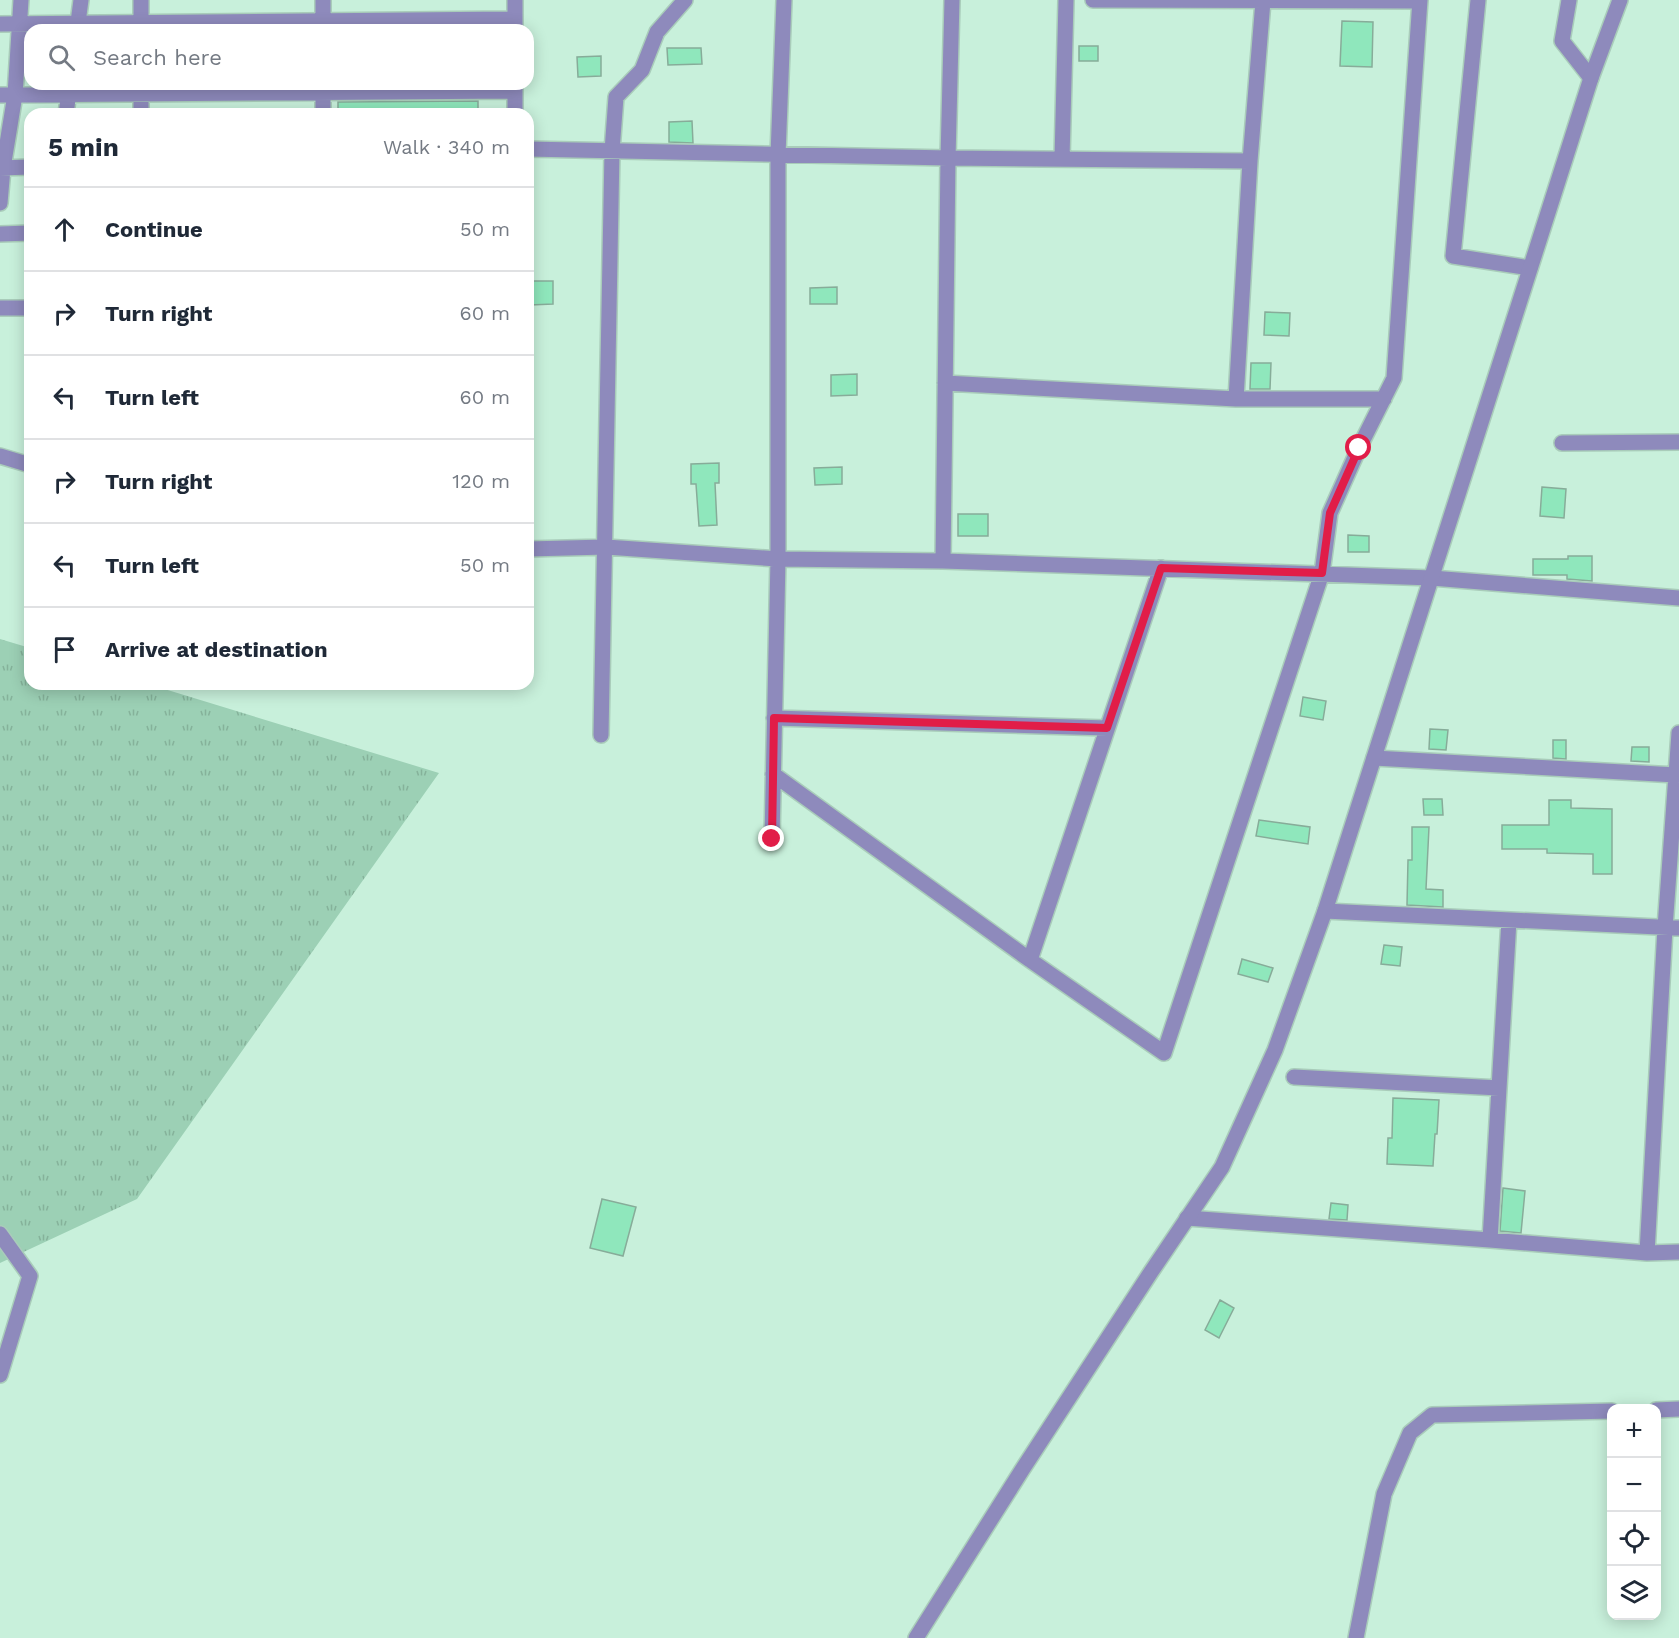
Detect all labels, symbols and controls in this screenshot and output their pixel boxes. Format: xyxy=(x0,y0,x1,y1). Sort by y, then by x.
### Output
search box xyxy=(24,24,534,90)
icon: search xyxy=(45,41,78,74)
text: Search here xyxy=(93,45,222,70)
text: 5 min xyxy=(48,132,119,162)
text: Walk · 340 m xyxy=(383,135,510,159)
icon: ahead xyxy=(48,213,81,246)
text: Continue xyxy=(105,217,203,242)
text: 50 m xyxy=(460,217,510,241)
icon: right xyxy=(48,297,81,330)
text: Turn right xyxy=(105,301,212,326)
text: 60 m xyxy=(460,301,510,325)
icon: left xyxy=(48,381,81,414)
text: Turn left xyxy=(105,385,199,410)
text: 60 m xyxy=(460,385,510,409)
route start xyxy=(1345,434,1371,460)
icon: right xyxy=(48,465,81,498)
text: Turn right xyxy=(105,469,212,494)
text: 120 m xyxy=(452,469,510,493)
icon: left xyxy=(48,549,81,582)
text: Turn left xyxy=(105,553,199,578)
text: 50 m xyxy=(460,553,510,577)
icon: arrive xyxy=(48,633,81,666)
text: Arrive at destination xyxy=(105,637,328,662)
route end xyxy=(758,825,784,851)
map controls xyxy=(1607,1404,1661,1620)
button: + xyxy=(1607,1404,1661,1458)
button: − xyxy=(1607,1458,1661,1512)
button: locate xyxy=(1607,1512,1661,1566)
button: layers xyxy=(1607,1566,1661,1620)

